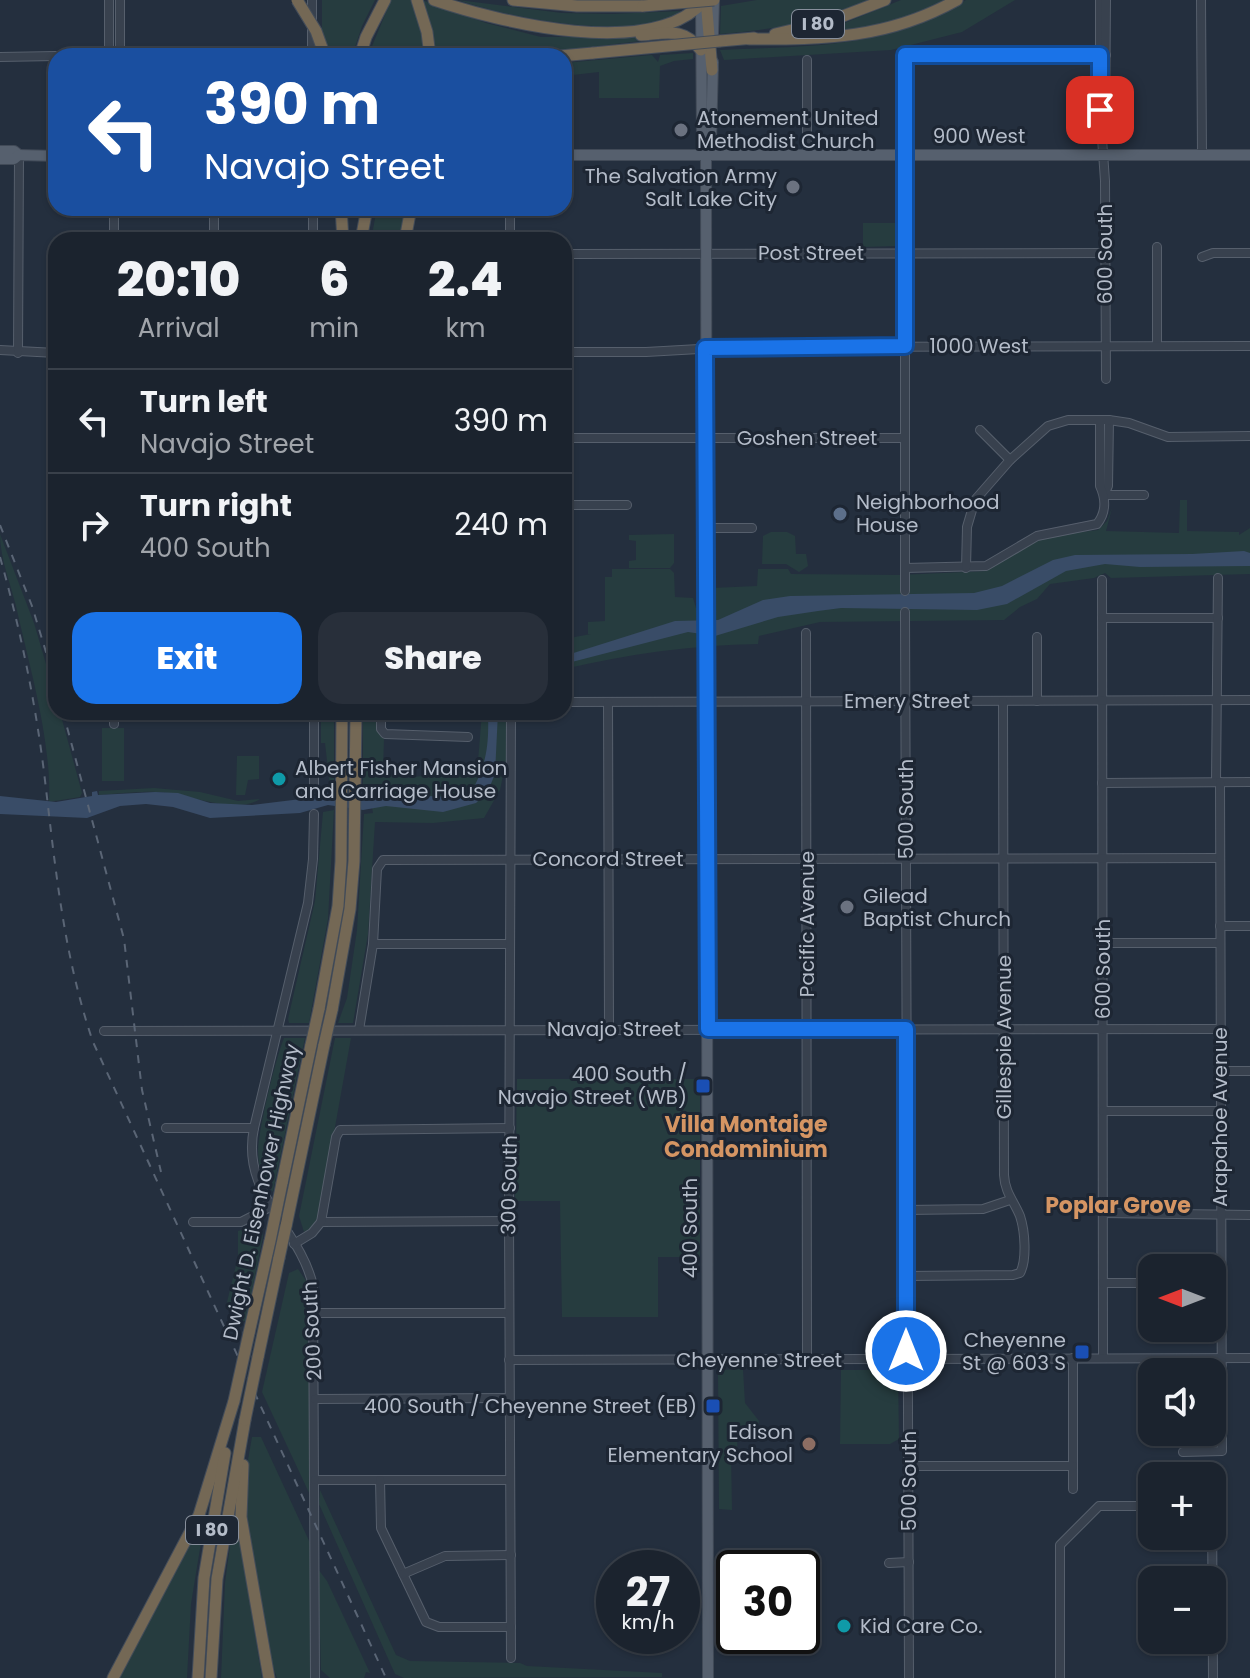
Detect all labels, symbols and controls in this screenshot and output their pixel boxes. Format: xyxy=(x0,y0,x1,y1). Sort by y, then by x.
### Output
road number: I 80 xyxy=(792,10,844,38)
text: 390 m xyxy=(204,65,380,144)
pin xyxy=(1066,76,1134,144)
icon: left xyxy=(72,80,176,184)
icon: arrive xyxy=(1078,88,1122,132)
place label: Atonement United Methodist Church xyxy=(697,104,879,155)
marker: Atonement United Methodist Church xyxy=(672,121,690,139)
street label: 900 West xyxy=(933,122,1025,150)
text: Navajo Street xyxy=(204,141,445,192)
place label: The Salvation Army Salt Lake City xyxy=(585,162,777,213)
marker: The Salvation Army Salt Lake City xyxy=(784,178,802,196)
street label: 600 South xyxy=(1091,204,1119,304)
street label: Post Street xyxy=(758,239,864,267)
text: 20:10 xyxy=(117,246,240,313)
text: 6 xyxy=(319,246,350,313)
text: 2.4 xyxy=(428,246,503,313)
text: Arrival xyxy=(138,310,220,346)
text: min xyxy=(309,310,359,346)
text: km xyxy=(445,310,486,346)
street label: 1000 West xyxy=(929,332,1029,360)
text: Turn left xyxy=(140,380,268,423)
icon: left xyxy=(72,399,116,443)
text: 390 m xyxy=(454,399,548,442)
street label: Goshen Street xyxy=(737,424,877,452)
text: Navajo Street xyxy=(140,426,314,462)
text: Turn right xyxy=(140,484,292,527)
place label: Neighborhood House xyxy=(856,488,999,539)
icon: right xyxy=(72,503,116,547)
text: 240 m xyxy=(454,503,548,546)
marker: Neighborhood House xyxy=(831,505,849,523)
text: 400 South xyxy=(140,530,271,566)
button: Exit xyxy=(72,612,302,704)
button: Share xyxy=(318,612,548,704)
street label: Emery Street xyxy=(844,687,970,715)
place label: Albert Fisher Mansion and Carriage House xyxy=(295,754,507,805)
street label: 500 South xyxy=(892,759,920,859)
marker: Albert Fisher Mansion and Carriage House xyxy=(270,770,288,788)
street label: Concord Street xyxy=(533,845,683,873)
street label: Pacific Avenue xyxy=(793,851,821,997)
place label: Gilead Baptist Church xyxy=(863,882,1011,933)
marker: Gilead Baptist Church xyxy=(838,898,856,916)
street label: 600 South xyxy=(1089,919,1117,1019)
street label: Gillespie Avenue xyxy=(990,955,1018,1119)
street label: Navajo Street xyxy=(547,1015,681,1043)
street label: Arapahoe Avenue xyxy=(1206,1027,1234,1207)
street label: Dwight D. Eisenhower Highway xyxy=(216,1041,306,1343)
place label: 400 South / Navajo Street (WB) xyxy=(498,1060,687,1111)
marker: 400 South / Navajo Street (WB) xyxy=(694,1077,712,1095)
district label: Villa Montaige Condominium xyxy=(664,1109,828,1165)
street label: 300 South xyxy=(494,1135,524,1235)
street label: 400 South xyxy=(676,1178,704,1278)
district label: Poplar Grove xyxy=(1045,1190,1191,1221)
north arrow xyxy=(1138,1254,1226,1342)
map controls xyxy=(1138,1254,1226,1654)
street label: 200 South xyxy=(295,1281,329,1381)
position arrow xyxy=(864,1309,948,1393)
place label: Cheyenne St @ 603 S xyxy=(962,1326,1066,1377)
marker: Cheyenne St @ 603 S xyxy=(1073,1343,1091,1361)
street label: Cheyenne Street xyxy=(676,1346,842,1374)
button: sound xyxy=(1138,1358,1226,1446)
place label: 400 South / Cheyenne Street (EB) xyxy=(364,1392,697,1420)
marker: 400 South / Cheyenne Street (EB) xyxy=(704,1397,722,1415)
place label: Edison Elementary School xyxy=(608,1418,793,1469)
street label: 500 South xyxy=(895,1431,923,1531)
marker: Edison Elementary School xyxy=(800,1435,818,1453)
button: + xyxy=(1138,1462,1226,1550)
road number: I 80 xyxy=(186,1516,238,1544)
speed limit sign: 30 xyxy=(716,1550,820,1654)
text: 27 xyxy=(626,1564,670,1620)
button: − xyxy=(1138,1566,1226,1654)
text: km/h xyxy=(621,1608,675,1636)
place label: Kid Care Co. xyxy=(860,1612,982,1640)
marker: Kid Care Co. xyxy=(835,1617,853,1635)

